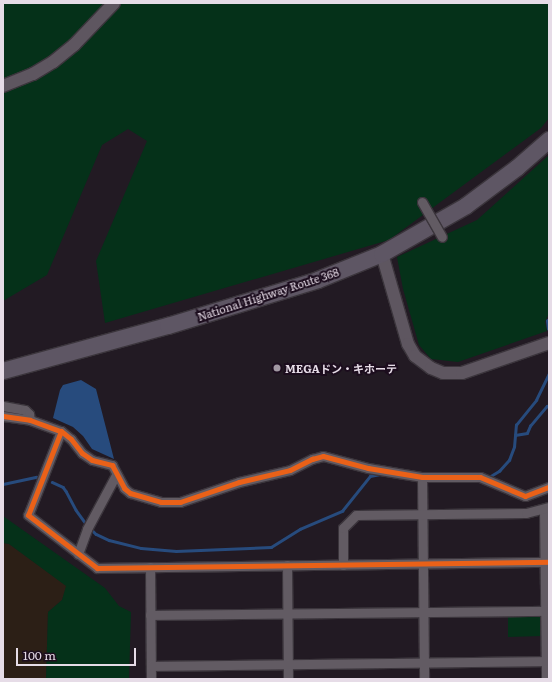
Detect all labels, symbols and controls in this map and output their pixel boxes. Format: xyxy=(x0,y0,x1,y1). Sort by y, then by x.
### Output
street label: National Highway Route 368 xyxy=(196,265,340,323)
place label: MEGAドン・キホーテ xyxy=(285,361,397,375)
marker: MEGAドン・キホーテ xyxy=(272,363,282,373)
scale bar xyxy=(18,640,138,666)
text: 100 m xyxy=(23,646,56,664)

